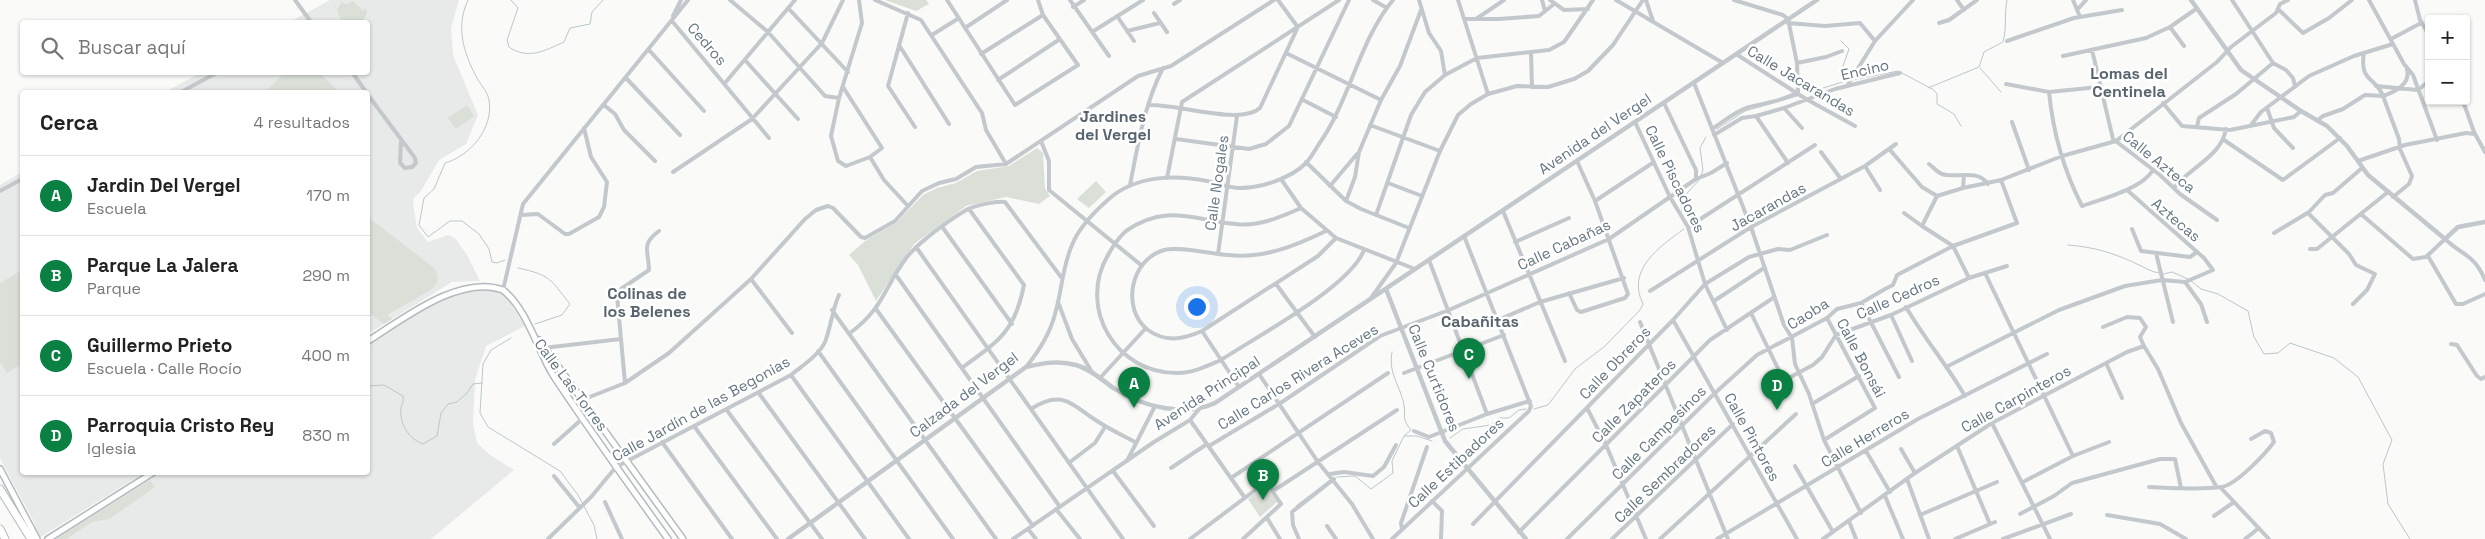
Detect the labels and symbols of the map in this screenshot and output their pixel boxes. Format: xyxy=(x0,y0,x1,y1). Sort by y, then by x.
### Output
street label: Cedros xyxy=(684,18,731,69)
street label: Calle Jacarandas xyxy=(1744,41,1859,120)
street label: Encino xyxy=(1839,55,1891,84)
district label: Lomas del Centinela xyxy=(2090,63,2168,102)
street label: Avenida del Vergel xyxy=(1535,89,1655,178)
district label: Jardines del Vergel xyxy=(1075,106,1151,145)
street label: Calle Piscadores xyxy=(1641,122,1710,236)
street label: Calle Azteca xyxy=(2119,126,2200,197)
street label: Calle Nogales xyxy=(1200,134,1233,232)
street label: Jacarandas xyxy=(1726,178,1809,235)
street label: Aztecas xyxy=(2148,194,2205,246)
street label: Calle Cabañas xyxy=(1514,215,1613,274)
street label: Calle Cedros xyxy=(1853,270,1942,323)
district label: Colinas de los Belenes xyxy=(603,283,691,322)
street label: Caoba xyxy=(1783,293,1832,334)
your location xyxy=(1184,294,1210,320)
district label: Cabañitas xyxy=(1441,311,1519,332)
street label: Calle Bonsái xyxy=(1833,315,1890,401)
street label: Calle Carlos Rivera Aceves xyxy=(1214,319,1382,434)
street label: Calle Curtidores xyxy=(1404,321,1465,435)
street label: Calle Obreros xyxy=(1575,322,1654,403)
street label: Calle Las Torres xyxy=(530,335,612,435)
pin: C xyxy=(1453,338,1485,379)
street label: Calzada del Vergel xyxy=(906,348,1022,442)
street label: Avenida Principal xyxy=(1150,351,1263,434)
street label: Calle Jardín de las Begonias xyxy=(608,352,793,466)
street label: Calle Zapateros xyxy=(1588,354,1680,447)
street label: Calle Carpinteros xyxy=(1958,360,2074,437)
pin: A xyxy=(1118,367,1150,408)
pin: D xyxy=(1761,369,1793,410)
street label: Calle Campesinos xyxy=(1607,381,1710,484)
street label: Calle Pintores xyxy=(1720,389,1785,484)
street label: Calle Herreros xyxy=(1817,404,1912,471)
street label: Calle Estibadores xyxy=(1404,413,1508,512)
street label: Calle Sembradores xyxy=(1610,420,1719,527)
pin: B xyxy=(1247,459,1279,500)

